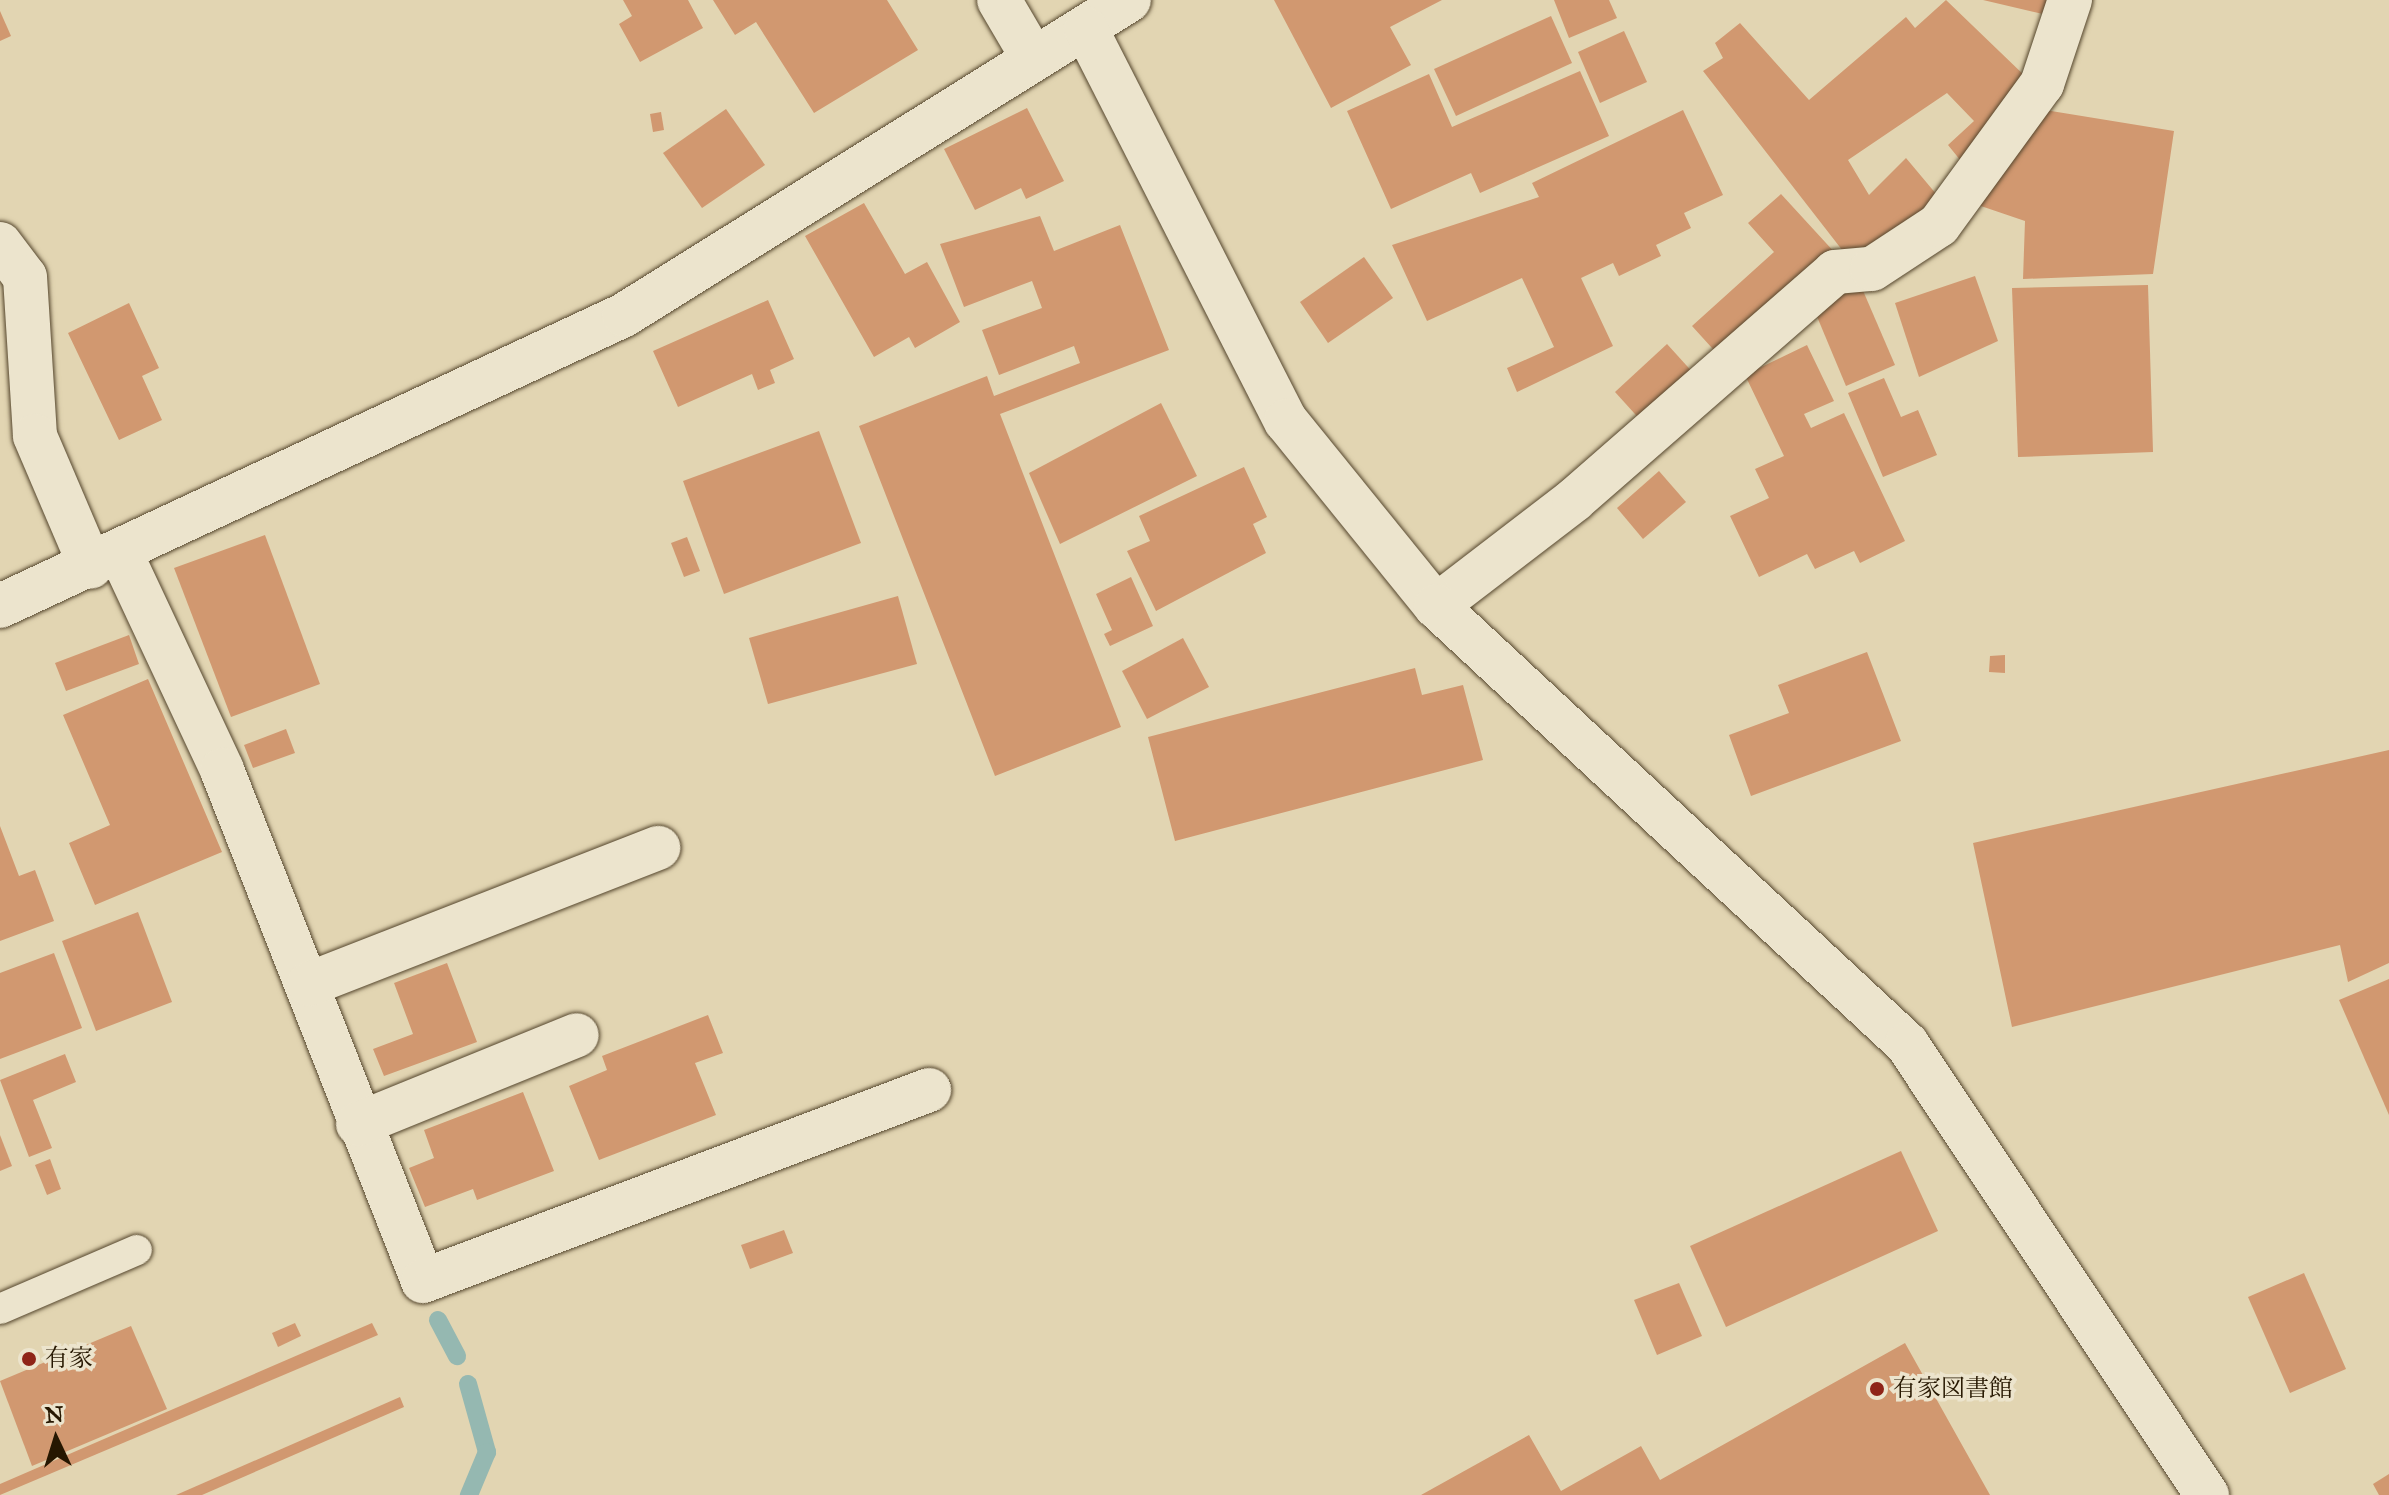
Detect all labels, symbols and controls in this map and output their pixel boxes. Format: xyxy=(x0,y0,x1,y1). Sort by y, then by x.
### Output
place label: 有家 xyxy=(45,1345,93,1373)
marker: 有家 xyxy=(20,1350,38,1368)
place label: 有家図書館 xyxy=(1893,1375,2013,1403)
marker: 有家図書館 xyxy=(1868,1380,1886,1398)
north arrow xyxy=(16,1399,96,1479)
text: N xyxy=(44,1400,65,1429)

